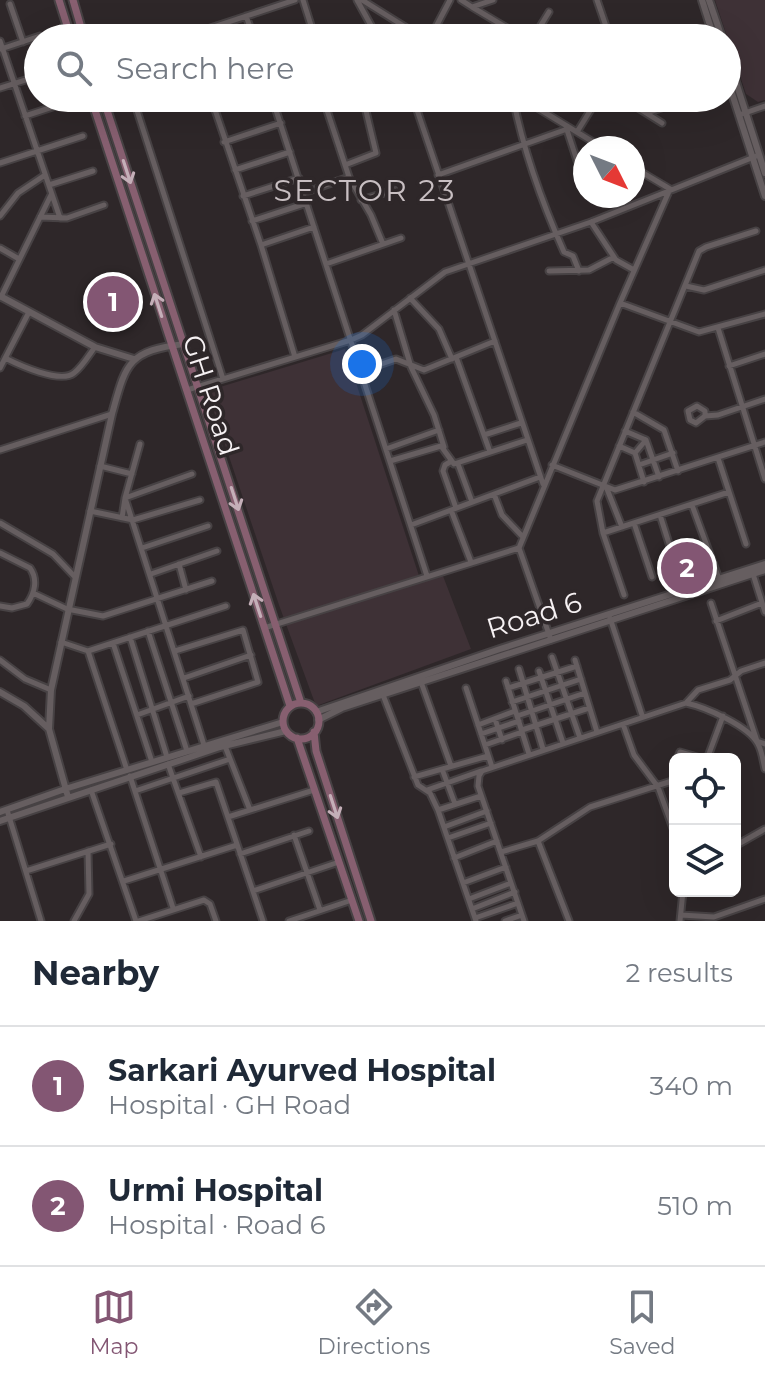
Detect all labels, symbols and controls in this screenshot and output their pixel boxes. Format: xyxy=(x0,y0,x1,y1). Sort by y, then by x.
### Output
search box xyxy=(24,24,741,112)
icon: search xyxy=(52,46,96,90)
text: Search here xyxy=(116,50,294,87)
north arrow xyxy=(573,136,645,208)
one-way arrow xyxy=(121,159,136,184)
district label: SECTOR 23 xyxy=(274,172,456,209)
pin: 1 xyxy=(87,272,139,332)
one-way arrow xyxy=(150,293,165,318)
street label: GH Road xyxy=(176,330,246,460)
your location xyxy=(342,344,382,384)
one-way arrow xyxy=(228,486,243,511)
pin: 2 xyxy=(661,538,713,598)
street label: Road 6 xyxy=(482,584,586,646)
one-way arrow xyxy=(249,593,264,619)
map controls xyxy=(669,753,741,897)
button: locate xyxy=(669,753,741,825)
one-way arrow xyxy=(327,794,342,820)
button: layers xyxy=(669,825,741,897)
text: Nearby xyxy=(32,952,159,994)
text: 2 results xyxy=(625,957,733,989)
text: Sarkari Ayurved Hospital xyxy=(108,1052,496,1089)
text: 1 xyxy=(53,1070,63,1102)
text: 340 m xyxy=(650,1070,733,1102)
text: Hospital · GH Road xyxy=(108,1089,351,1121)
text: Urmi Hospital xyxy=(108,1172,323,1209)
text: 2 xyxy=(50,1190,66,1222)
text: 510 m xyxy=(657,1190,733,1222)
text: Hospital · Road 6 xyxy=(108,1209,326,1241)
tab: Map xyxy=(90,1285,138,1360)
tab: Directions xyxy=(318,1285,430,1360)
tab: Saved xyxy=(609,1285,675,1360)

